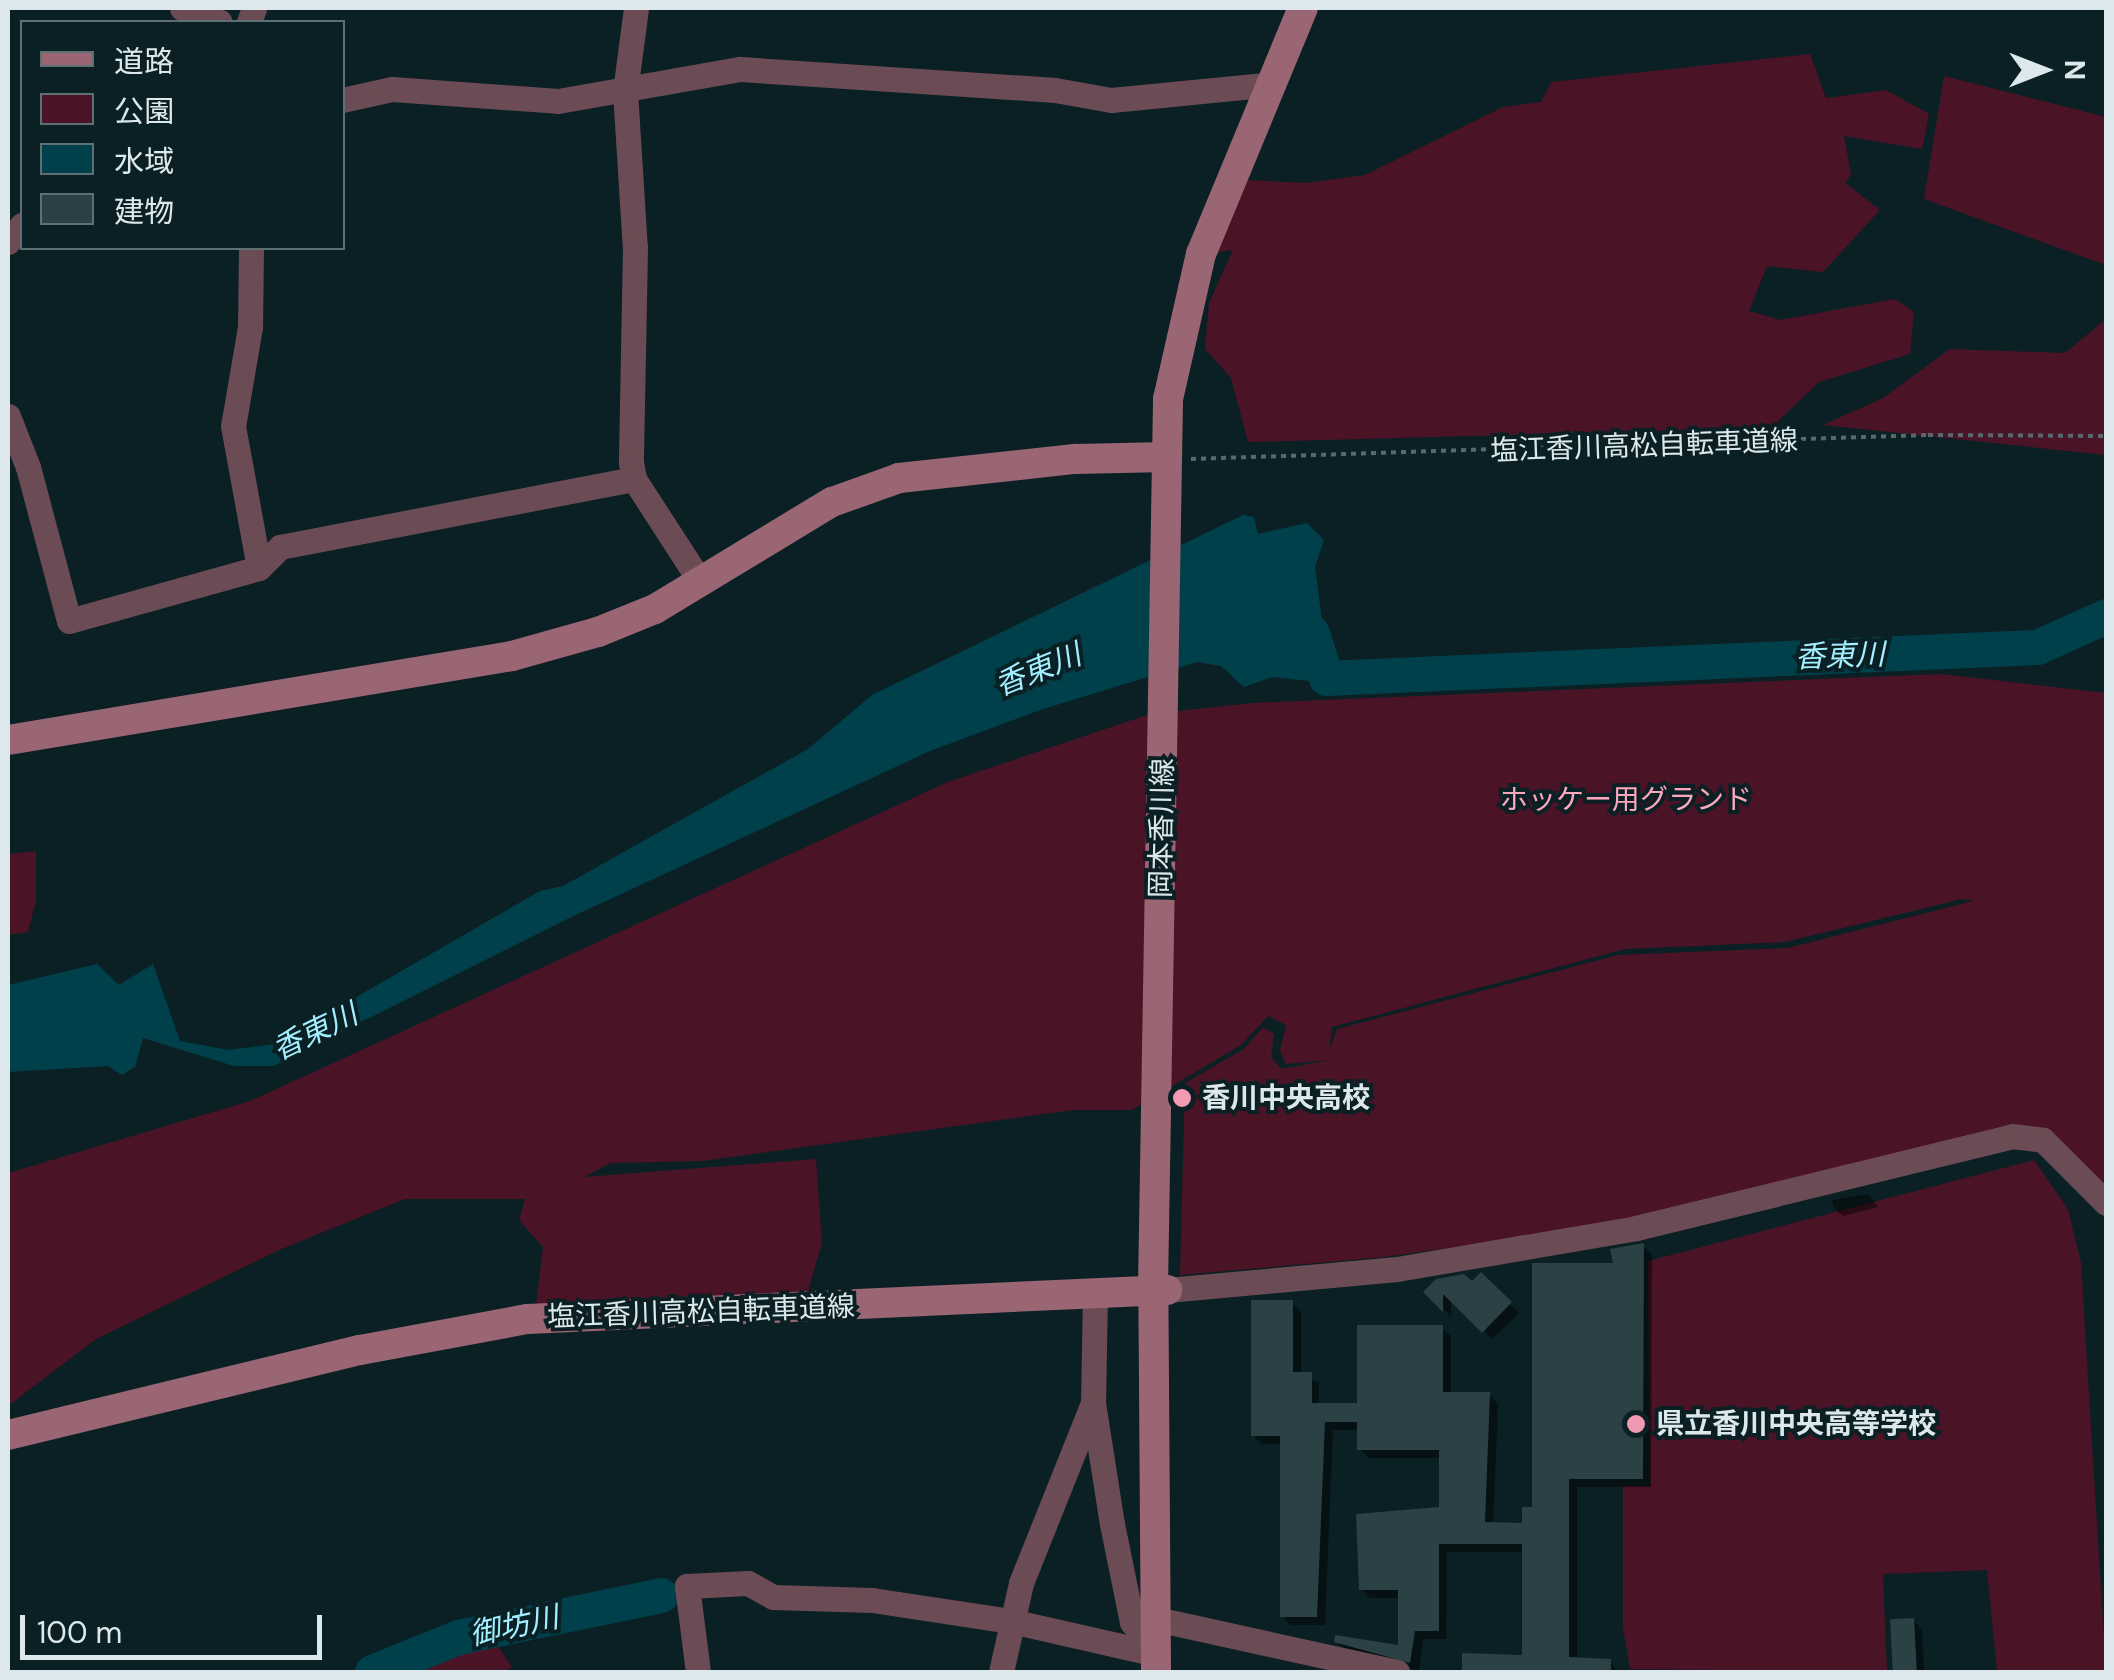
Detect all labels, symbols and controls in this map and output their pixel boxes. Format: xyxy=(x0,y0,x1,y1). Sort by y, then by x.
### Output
legend xyxy=(20,20,345,250)
north arrow xyxy=(1994,20,2094,120)
text: 道路 xyxy=(114,42,174,81)
text: N xyxy=(2056,60,2093,80)
text: 公園 xyxy=(114,92,174,131)
text: 水域 xyxy=(114,142,174,181)
text: 建物 xyxy=(114,192,174,231)
street label: 塩江香川高松自転車道線 xyxy=(1490,424,1798,468)
water label: 香東川 xyxy=(990,636,1086,704)
water label: 香東川 xyxy=(1794,636,1886,676)
street label: 岡本香川線 xyxy=(1144,758,1180,898)
park label: ホッケー用グランド xyxy=(1500,783,1752,817)
water label: 香東川 xyxy=(267,996,363,1068)
place label: 香川中央高校 xyxy=(1202,1081,1370,1115)
marker: 香川中央高校 xyxy=(1171,1087,1193,1109)
street label: 塩江香川高松自転車道線 xyxy=(547,1290,855,1334)
place label: 県立香川中央高等学校 xyxy=(1656,1407,1936,1441)
marker: 県立香川中央高等学校 xyxy=(1625,1413,1647,1435)
scale bar xyxy=(25,1595,328,1657)
water label: 御坊川 xyxy=(466,1599,562,1653)
text: 100 m xyxy=(37,1613,122,1652)

